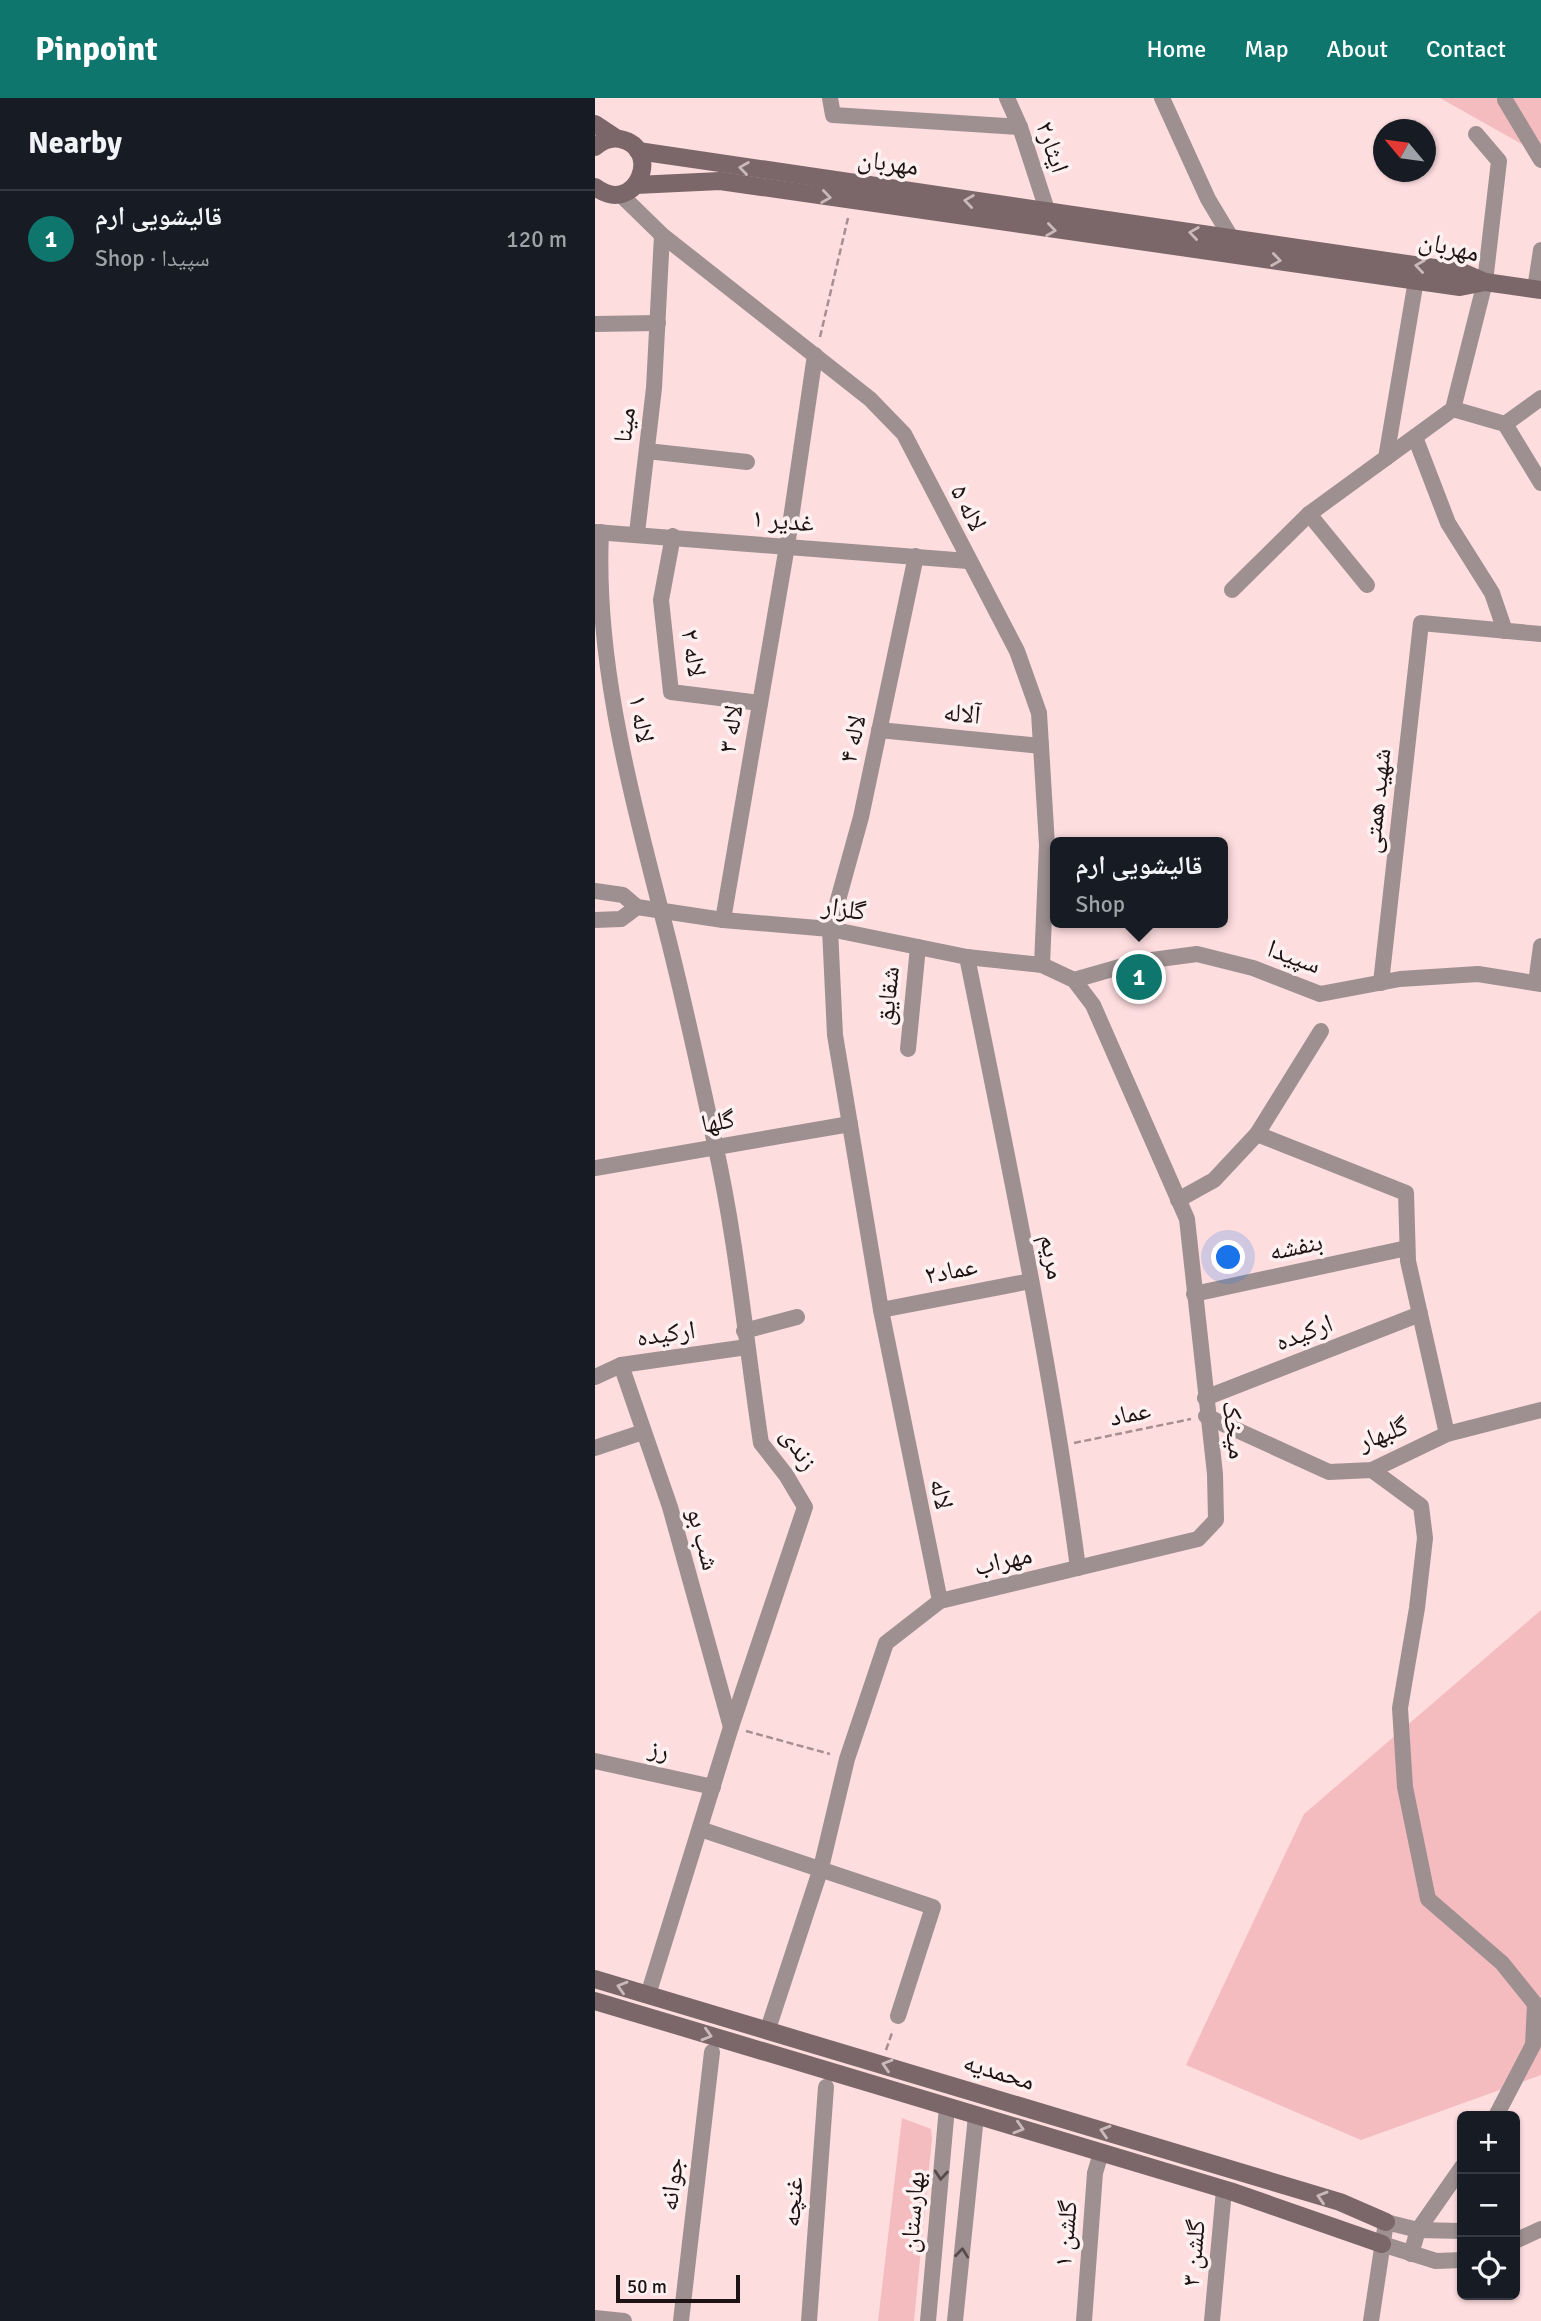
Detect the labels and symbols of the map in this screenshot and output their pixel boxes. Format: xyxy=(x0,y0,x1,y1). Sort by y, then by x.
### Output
street label: ایثار۲ xyxy=(1028,117,1076,177)
north arrow xyxy=(1373,119,1436,182)
street label: مهربان xyxy=(855,143,921,183)
one-way arrow xyxy=(738,161,750,176)
one-way arrow xyxy=(820,189,832,204)
one-way arrow xyxy=(963,194,975,209)
one-way arrow xyxy=(1045,223,1057,238)
street label: مهربان xyxy=(1416,225,1482,269)
one-way arrow xyxy=(1189,226,1200,241)
one-way arrow xyxy=(1270,252,1282,267)
one-way arrow xyxy=(1414,258,1426,273)
street label: مینا xyxy=(607,405,643,445)
street label: لاله ۵ xyxy=(943,479,993,537)
street label: غدیر ۱ xyxy=(751,502,815,540)
street label: لاله ۲ xyxy=(673,627,713,679)
street label: لاله ۱ xyxy=(621,693,661,745)
street label: آلاله xyxy=(942,696,983,732)
street label: لاله ۳ xyxy=(711,703,751,755)
street label: لاله ۴ xyxy=(832,712,874,766)
street label: شهید همتی xyxy=(1356,747,1398,855)
street label: گلزار xyxy=(819,890,868,928)
street label: سپیدا xyxy=(1263,933,1325,981)
pin: 1 xyxy=(1116,951,1162,1003)
street label: شقایق xyxy=(869,965,907,1027)
street label: گلها xyxy=(699,1103,738,1141)
street label: بنفشه xyxy=(1266,1226,1326,1268)
street label: مریم xyxy=(1032,1232,1072,1282)
your location xyxy=(1211,1240,1245,1274)
street label: عماد۲ xyxy=(922,1250,980,1292)
street label: ارکیده xyxy=(1271,1307,1337,1359)
street label: ارکیده xyxy=(634,1314,698,1354)
street label: عماد xyxy=(1107,1394,1153,1434)
street label: میخک xyxy=(1215,1399,1253,1461)
street label: گلبهار xyxy=(1352,1410,1413,1458)
street label: زندی xyxy=(773,1421,825,1477)
street label: لاله xyxy=(922,1476,960,1512)
street label: شب بو xyxy=(679,1504,727,1574)
street label: مهراب xyxy=(971,1539,1035,1583)
street label: رز xyxy=(645,1732,672,1768)
one-way arrow xyxy=(616,1981,628,1996)
one-way arrow xyxy=(701,2026,713,2041)
street label: محمدیه xyxy=(959,2046,1039,2098)
one-way arrow xyxy=(881,2059,894,2073)
one-way arrow xyxy=(1013,2120,1025,2135)
one-way arrow xyxy=(1099,2125,1111,2139)
street label: جوانه xyxy=(653,2155,691,2213)
one-way arrow xyxy=(934,2169,949,2180)
street label: بهارستان xyxy=(893,2170,933,2254)
street label: غنچه xyxy=(775,2176,811,2228)
one-way arrow xyxy=(1317,2191,1329,2205)
street label: گلشن ۱ xyxy=(1047,2199,1085,2269)
street label: گلشن ۳ xyxy=(1175,2218,1213,2288)
one-way arrow xyxy=(954,2247,969,2258)
scale bar xyxy=(616,2272,740,2304)

